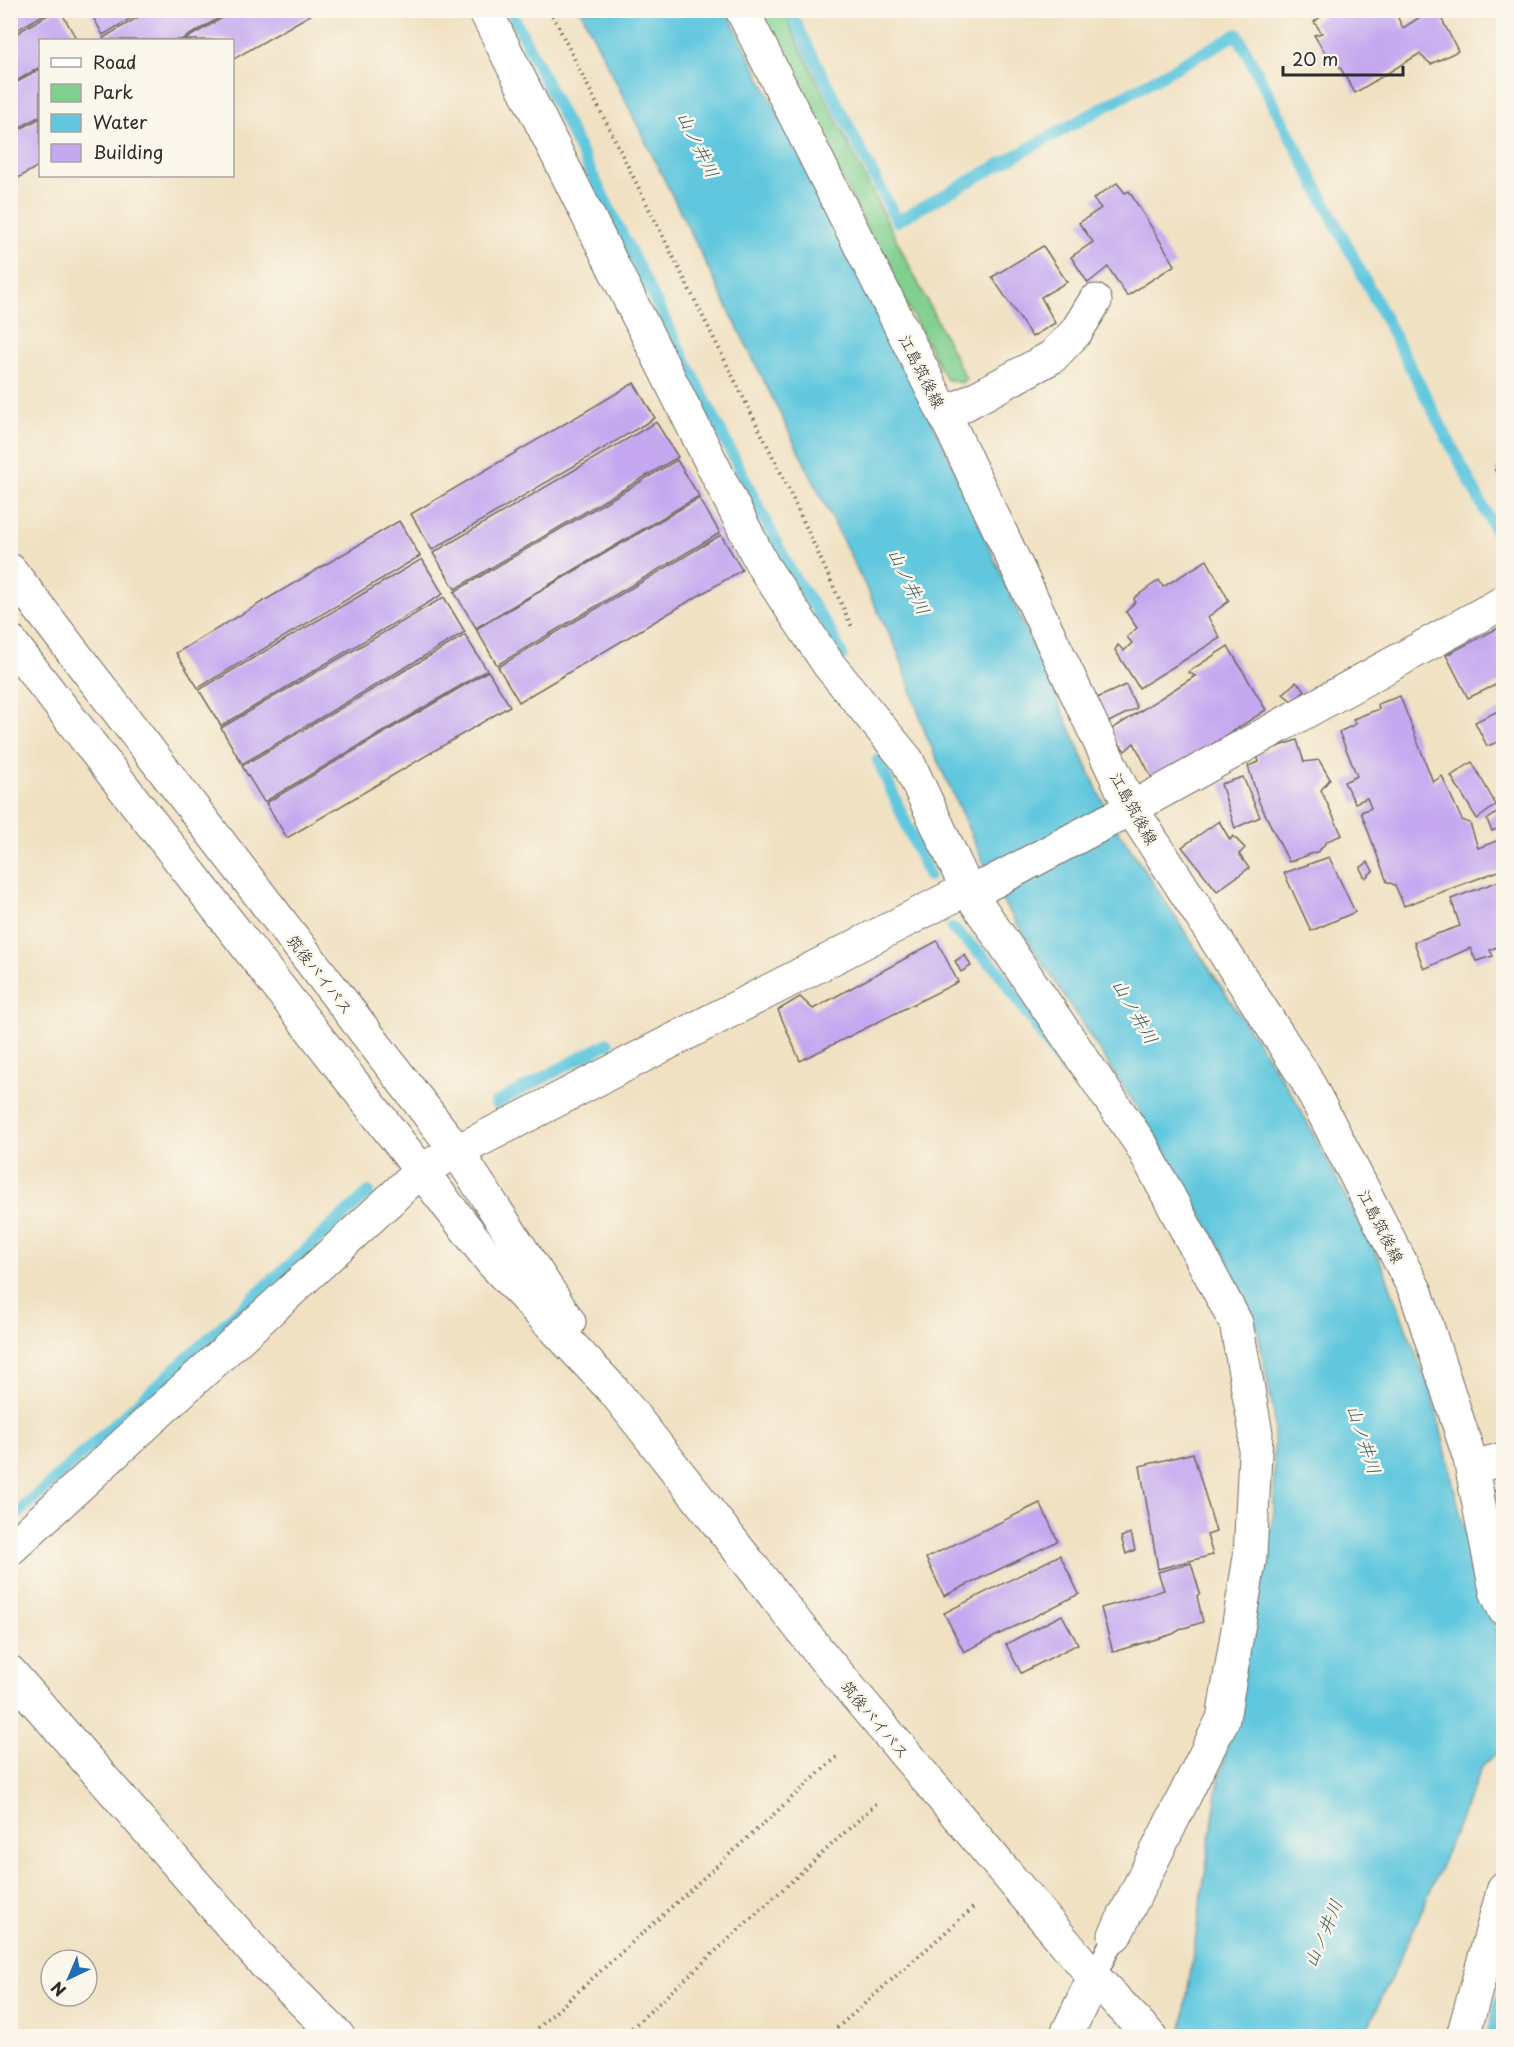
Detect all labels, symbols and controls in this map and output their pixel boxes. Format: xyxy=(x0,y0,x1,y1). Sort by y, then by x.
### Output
legend xyxy=(39,39,234,177)
scale bar xyxy=(1283,39,1403,77)
text: 20 m xyxy=(1292,45,1338,72)
text: Road xyxy=(93,48,137,75)
text: Park xyxy=(93,78,133,105)
water label: 山ノ井川 xyxy=(671,106,727,182)
text: Water xyxy=(93,108,148,135)
text: Building xyxy=(93,138,163,165)
street label: 江島筑後線 xyxy=(894,330,952,412)
water label: 山ノ井川 xyxy=(882,543,938,619)
street label: 江島筑後線 xyxy=(1105,767,1165,849)
street label: 筑後バイパス xyxy=(282,929,360,1019)
water label: 山ノ井川 xyxy=(1106,973,1166,1049)
street label: 江島筑後線 xyxy=(1353,1185,1411,1267)
water label: 山ノ井川 xyxy=(1341,1401,1389,1477)
street label: 筑後バイパス xyxy=(836,1675,916,1763)
water label: 山ノ井川 xyxy=(1296,1895,1348,1971)
north arrow xyxy=(39,1948,99,2008)
text: N xyxy=(45,1976,71,2003)

